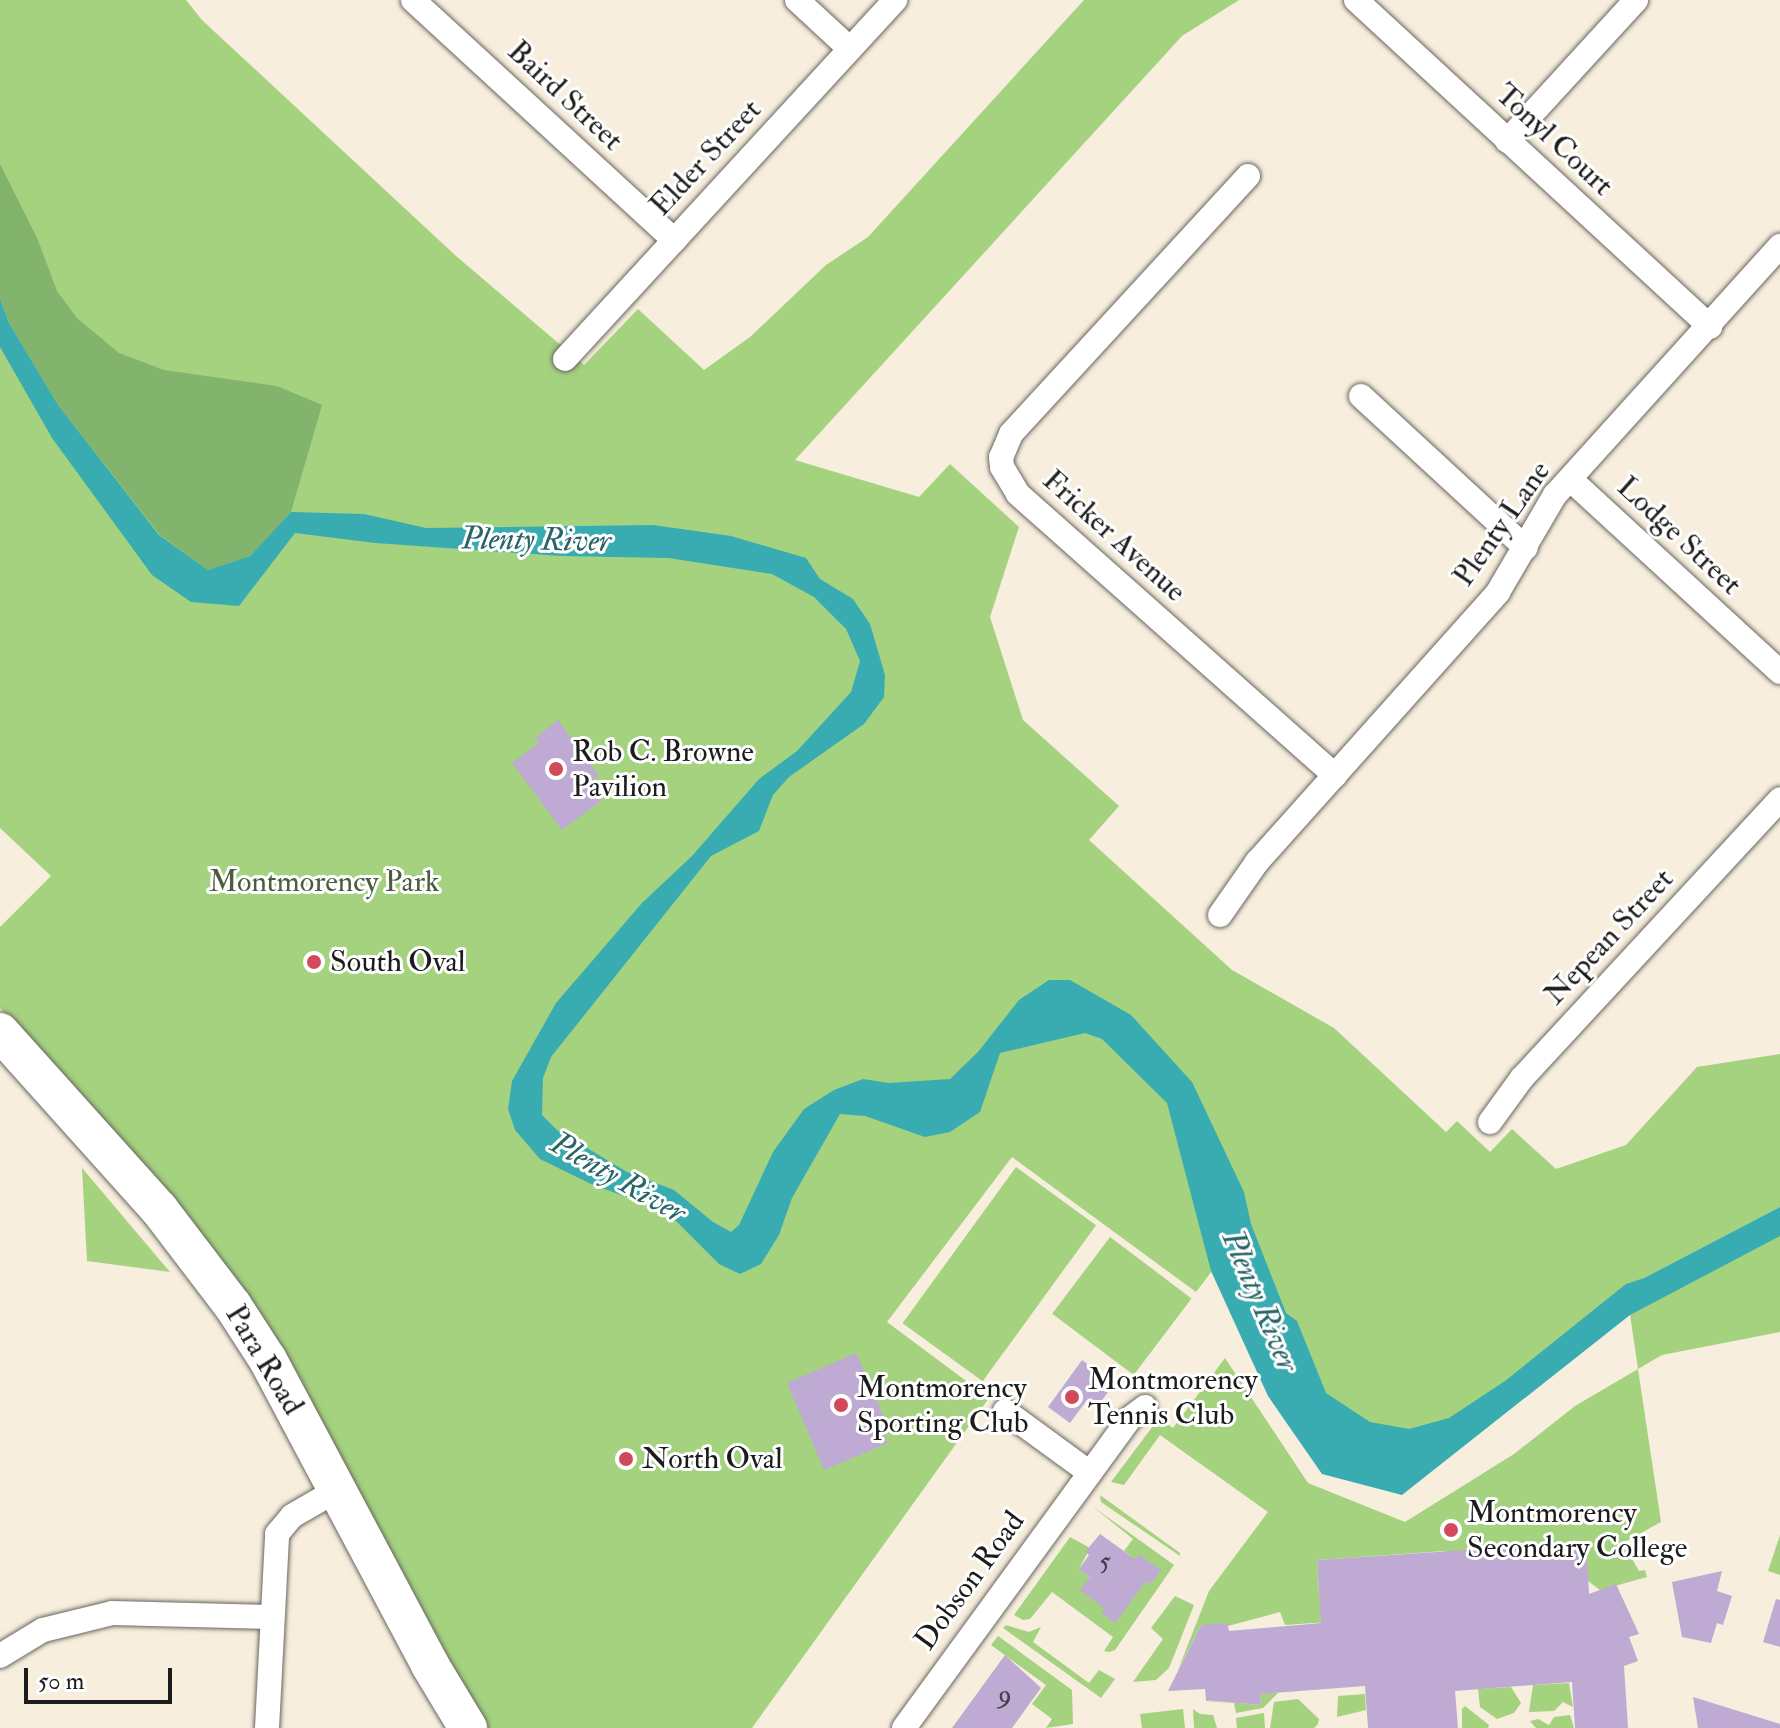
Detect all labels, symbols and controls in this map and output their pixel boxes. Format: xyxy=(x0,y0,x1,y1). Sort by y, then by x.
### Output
street label: Baird Street xyxy=(500,34,630,158)
street label: Tonyl Court xyxy=(1488,76,1620,204)
street label: Elder Street xyxy=(643,92,769,224)
street label: Plenty Lane xyxy=(1446,455,1558,593)
street label: Fricker Avenue xyxy=(1035,462,1193,610)
street label: Lodge Street xyxy=(1609,469,1749,603)
water label: Plenty River xyxy=(461,519,611,561)
place label: Rob C. Browne Pavilion xyxy=(572,734,754,804)
marker: Rob C. Browne Pavilion xyxy=(547,760,565,778)
street label: Nepean Street xyxy=(1537,862,1681,1012)
park label: Montmorency Park xyxy=(209,864,439,900)
place label: South Oval xyxy=(330,944,466,980)
marker: South Oval xyxy=(305,953,323,971)
water label: Plenty River xyxy=(543,1124,693,1232)
water label: Plenty River xyxy=(1213,1225,1307,1377)
street label: Para Road xyxy=(217,1299,311,1421)
place label: Montmorency Tennis Club xyxy=(1088,1362,1258,1432)
place label: Montmorency Sporting Club xyxy=(857,1370,1028,1440)
marker: Montmorency Tennis Club xyxy=(1063,1388,1081,1406)
marker: Montmorency Sporting Club xyxy=(832,1396,850,1414)
place label: North Oval xyxy=(642,1441,783,1477)
marker: North Oval xyxy=(617,1450,635,1468)
place label: Montmorency Secondary College xyxy=(1467,1495,1687,1566)
street label: Dobson Road xyxy=(908,1505,1032,1657)
marker: Montmorency Secondary College xyxy=(1442,1521,1460,1539)
house number: 5 xyxy=(1099,1547,1111,1579)
scale bar xyxy=(28,1652,176,1702)
text: 50 m xyxy=(38,1666,84,1697)
house number: 9 xyxy=(998,1680,1012,1712)

